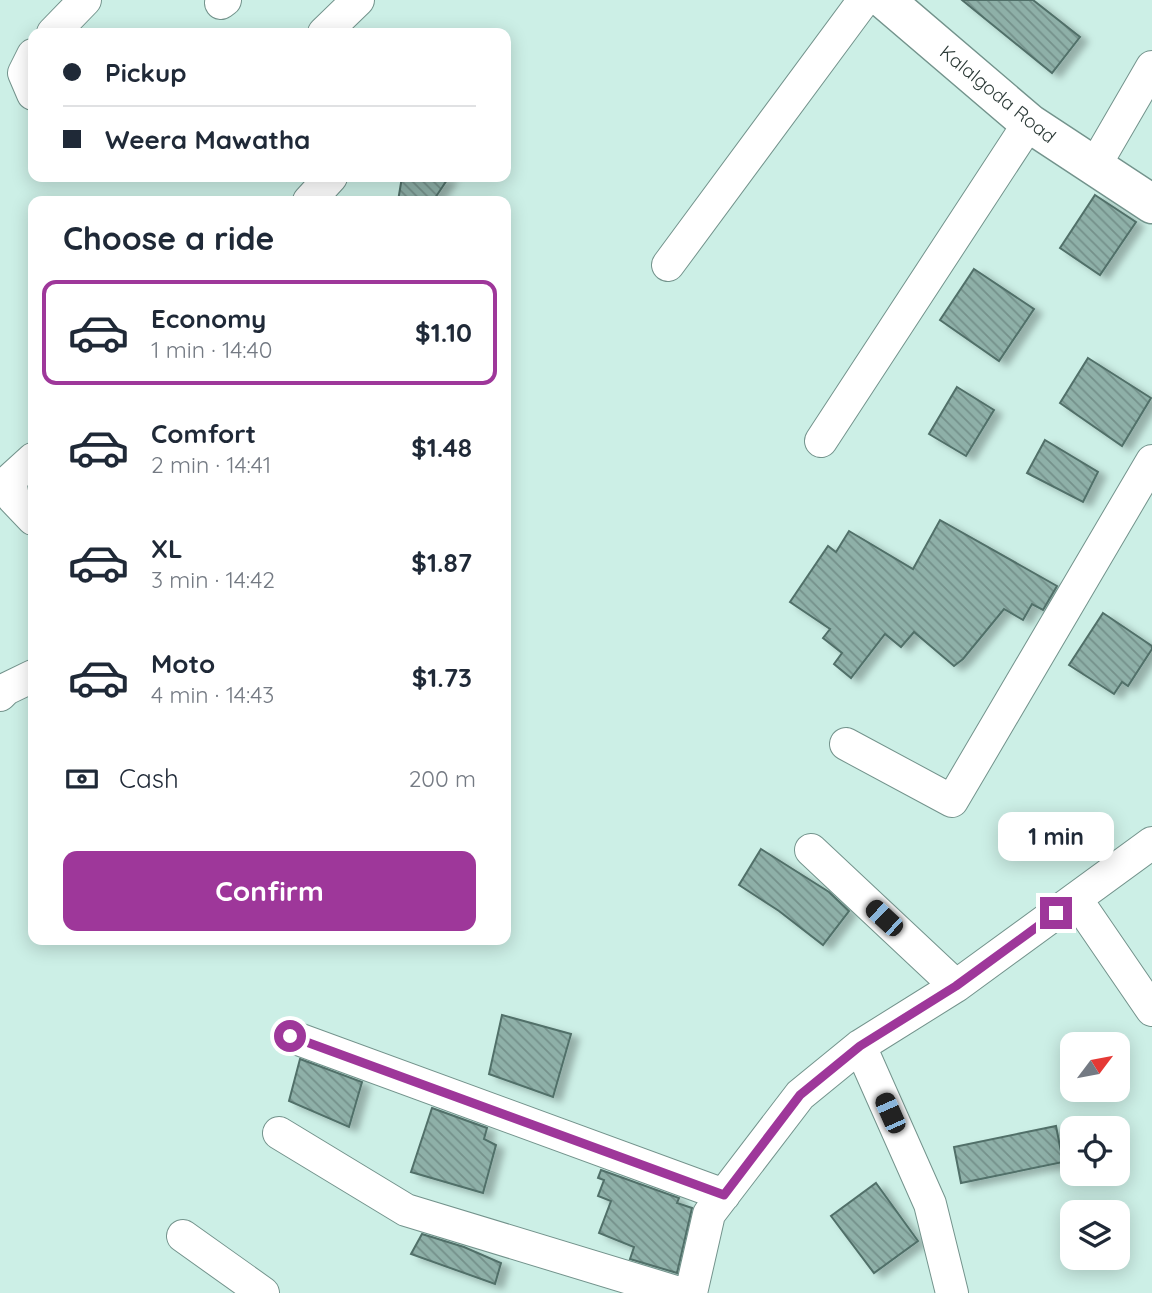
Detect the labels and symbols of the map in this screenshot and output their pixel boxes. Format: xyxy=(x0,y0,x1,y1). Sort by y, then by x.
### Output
street label: Kalalgoda Road xyxy=(935,40,1061,148)
callout: 1 min xyxy=(998,811,1114,860)
car xyxy=(862,896,907,940)
route end xyxy=(1040,897,1072,929)
route start xyxy=(274,1020,306,1052)
north arrow xyxy=(1060,1032,1130,1102)
car xyxy=(872,1090,909,1136)

